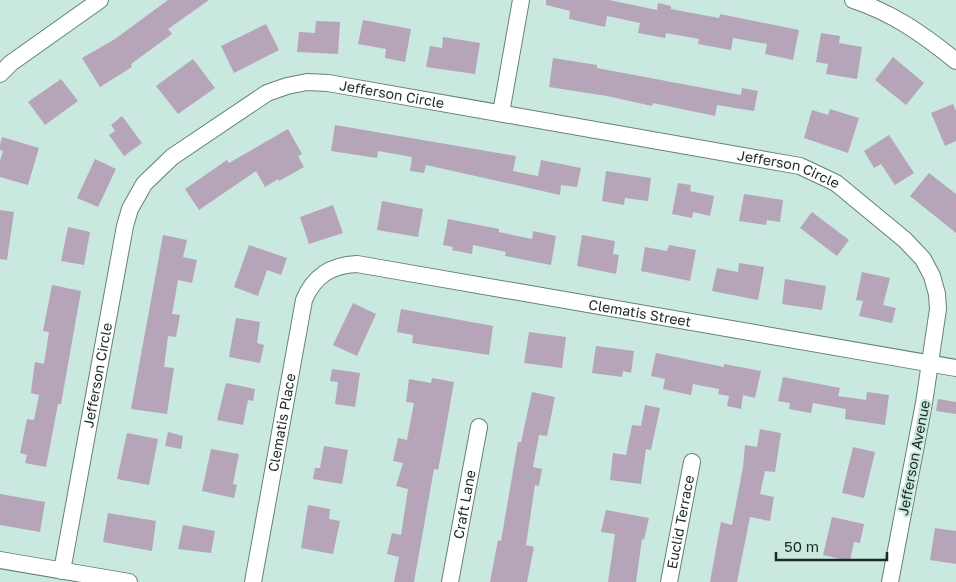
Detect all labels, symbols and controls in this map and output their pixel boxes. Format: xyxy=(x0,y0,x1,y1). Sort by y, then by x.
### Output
street label: Jefferson Circle xyxy=(338,76,446,111)
street label: Jefferson Circle xyxy=(736,146,843,191)
street label: Clematis Street xyxy=(587,295,693,330)
street label: Jefferson Circle xyxy=(79,321,115,429)
street label: Clematis Place xyxy=(264,372,299,473)
street label: Jefferson Avenue xyxy=(894,399,933,517)
street label: Craft Lane xyxy=(449,468,479,540)
street label: Euclid Terrace xyxy=(663,474,697,570)
scale bar xyxy=(776,530,887,562)
text: 50 m xyxy=(784,537,819,555)

